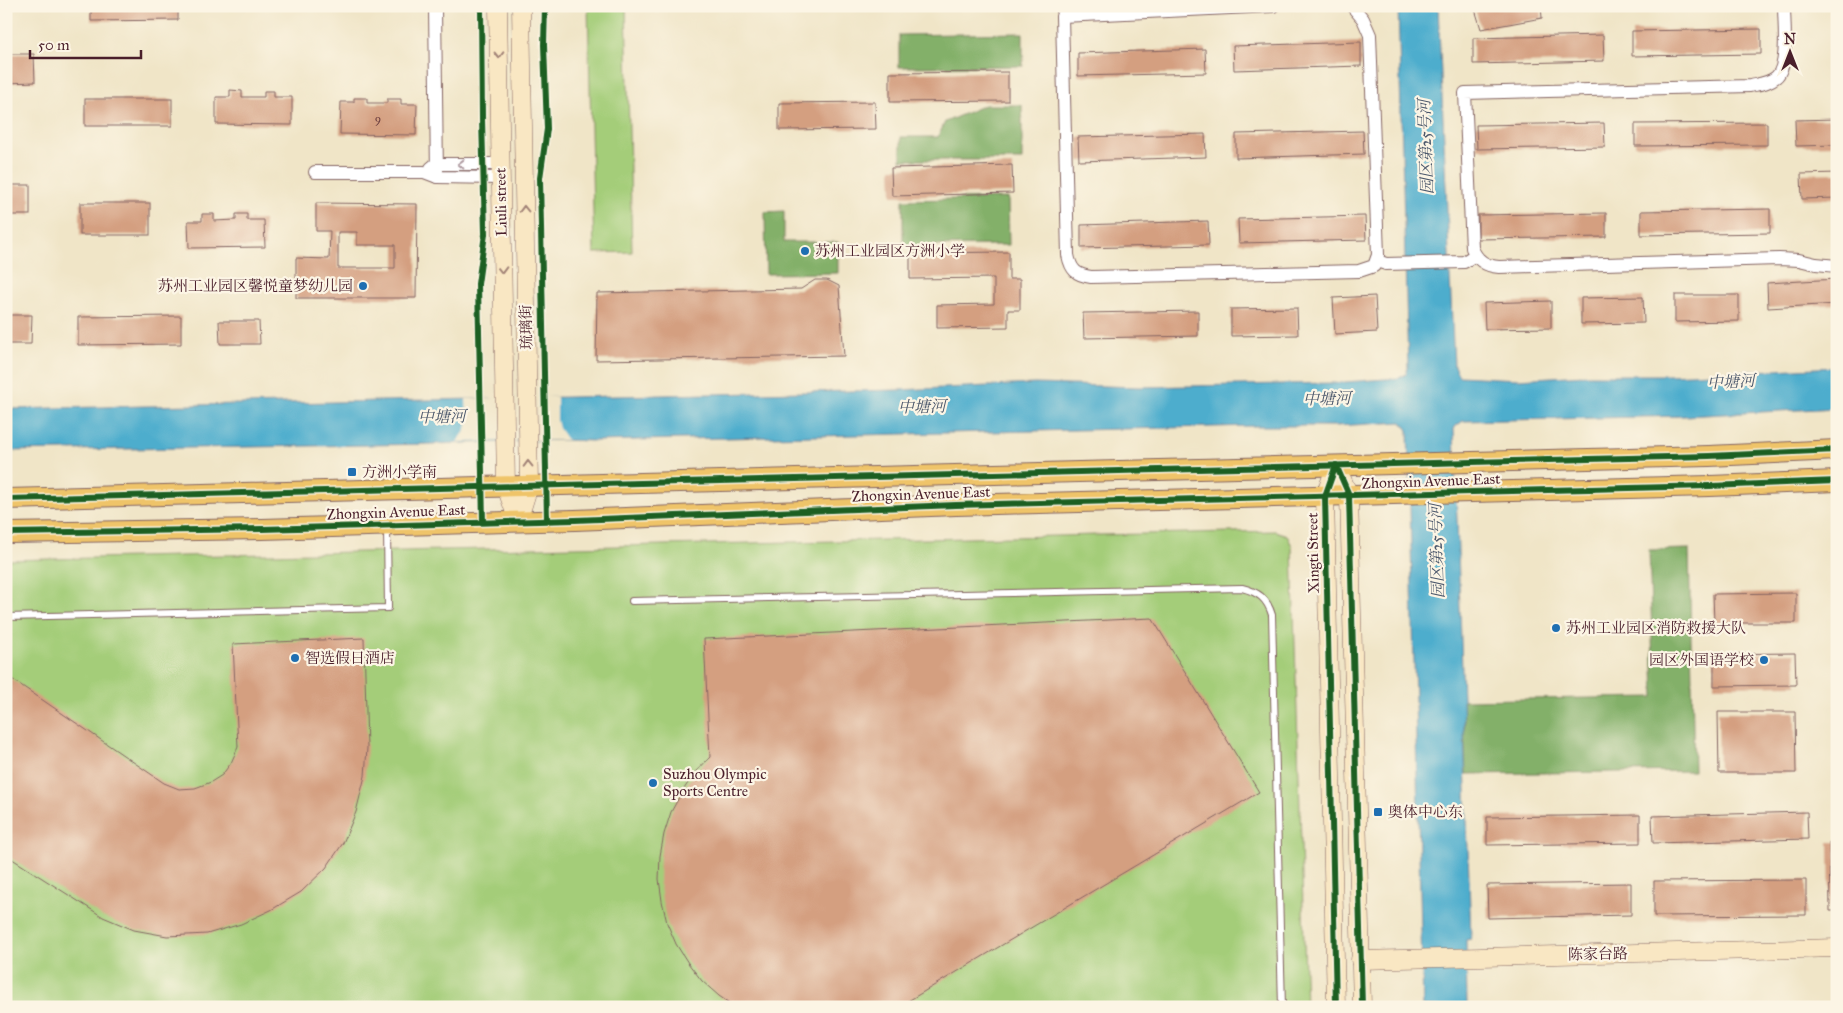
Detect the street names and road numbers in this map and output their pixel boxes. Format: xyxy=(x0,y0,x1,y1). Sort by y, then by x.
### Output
street label: Liuli street xyxy=(491,167,511,236)
street label: 琉璃街 xyxy=(517,304,535,350)
street label: Zhongxin Avenue East xyxy=(1361,470,1501,492)
street label: Zhongxin Avenue East xyxy=(851,483,991,505)
street label: Zhongxin Avenue East xyxy=(326,501,466,523)
street label: Xingti Street xyxy=(1303,512,1323,594)
street label: 陈家台路 xyxy=(1568,944,1628,964)

